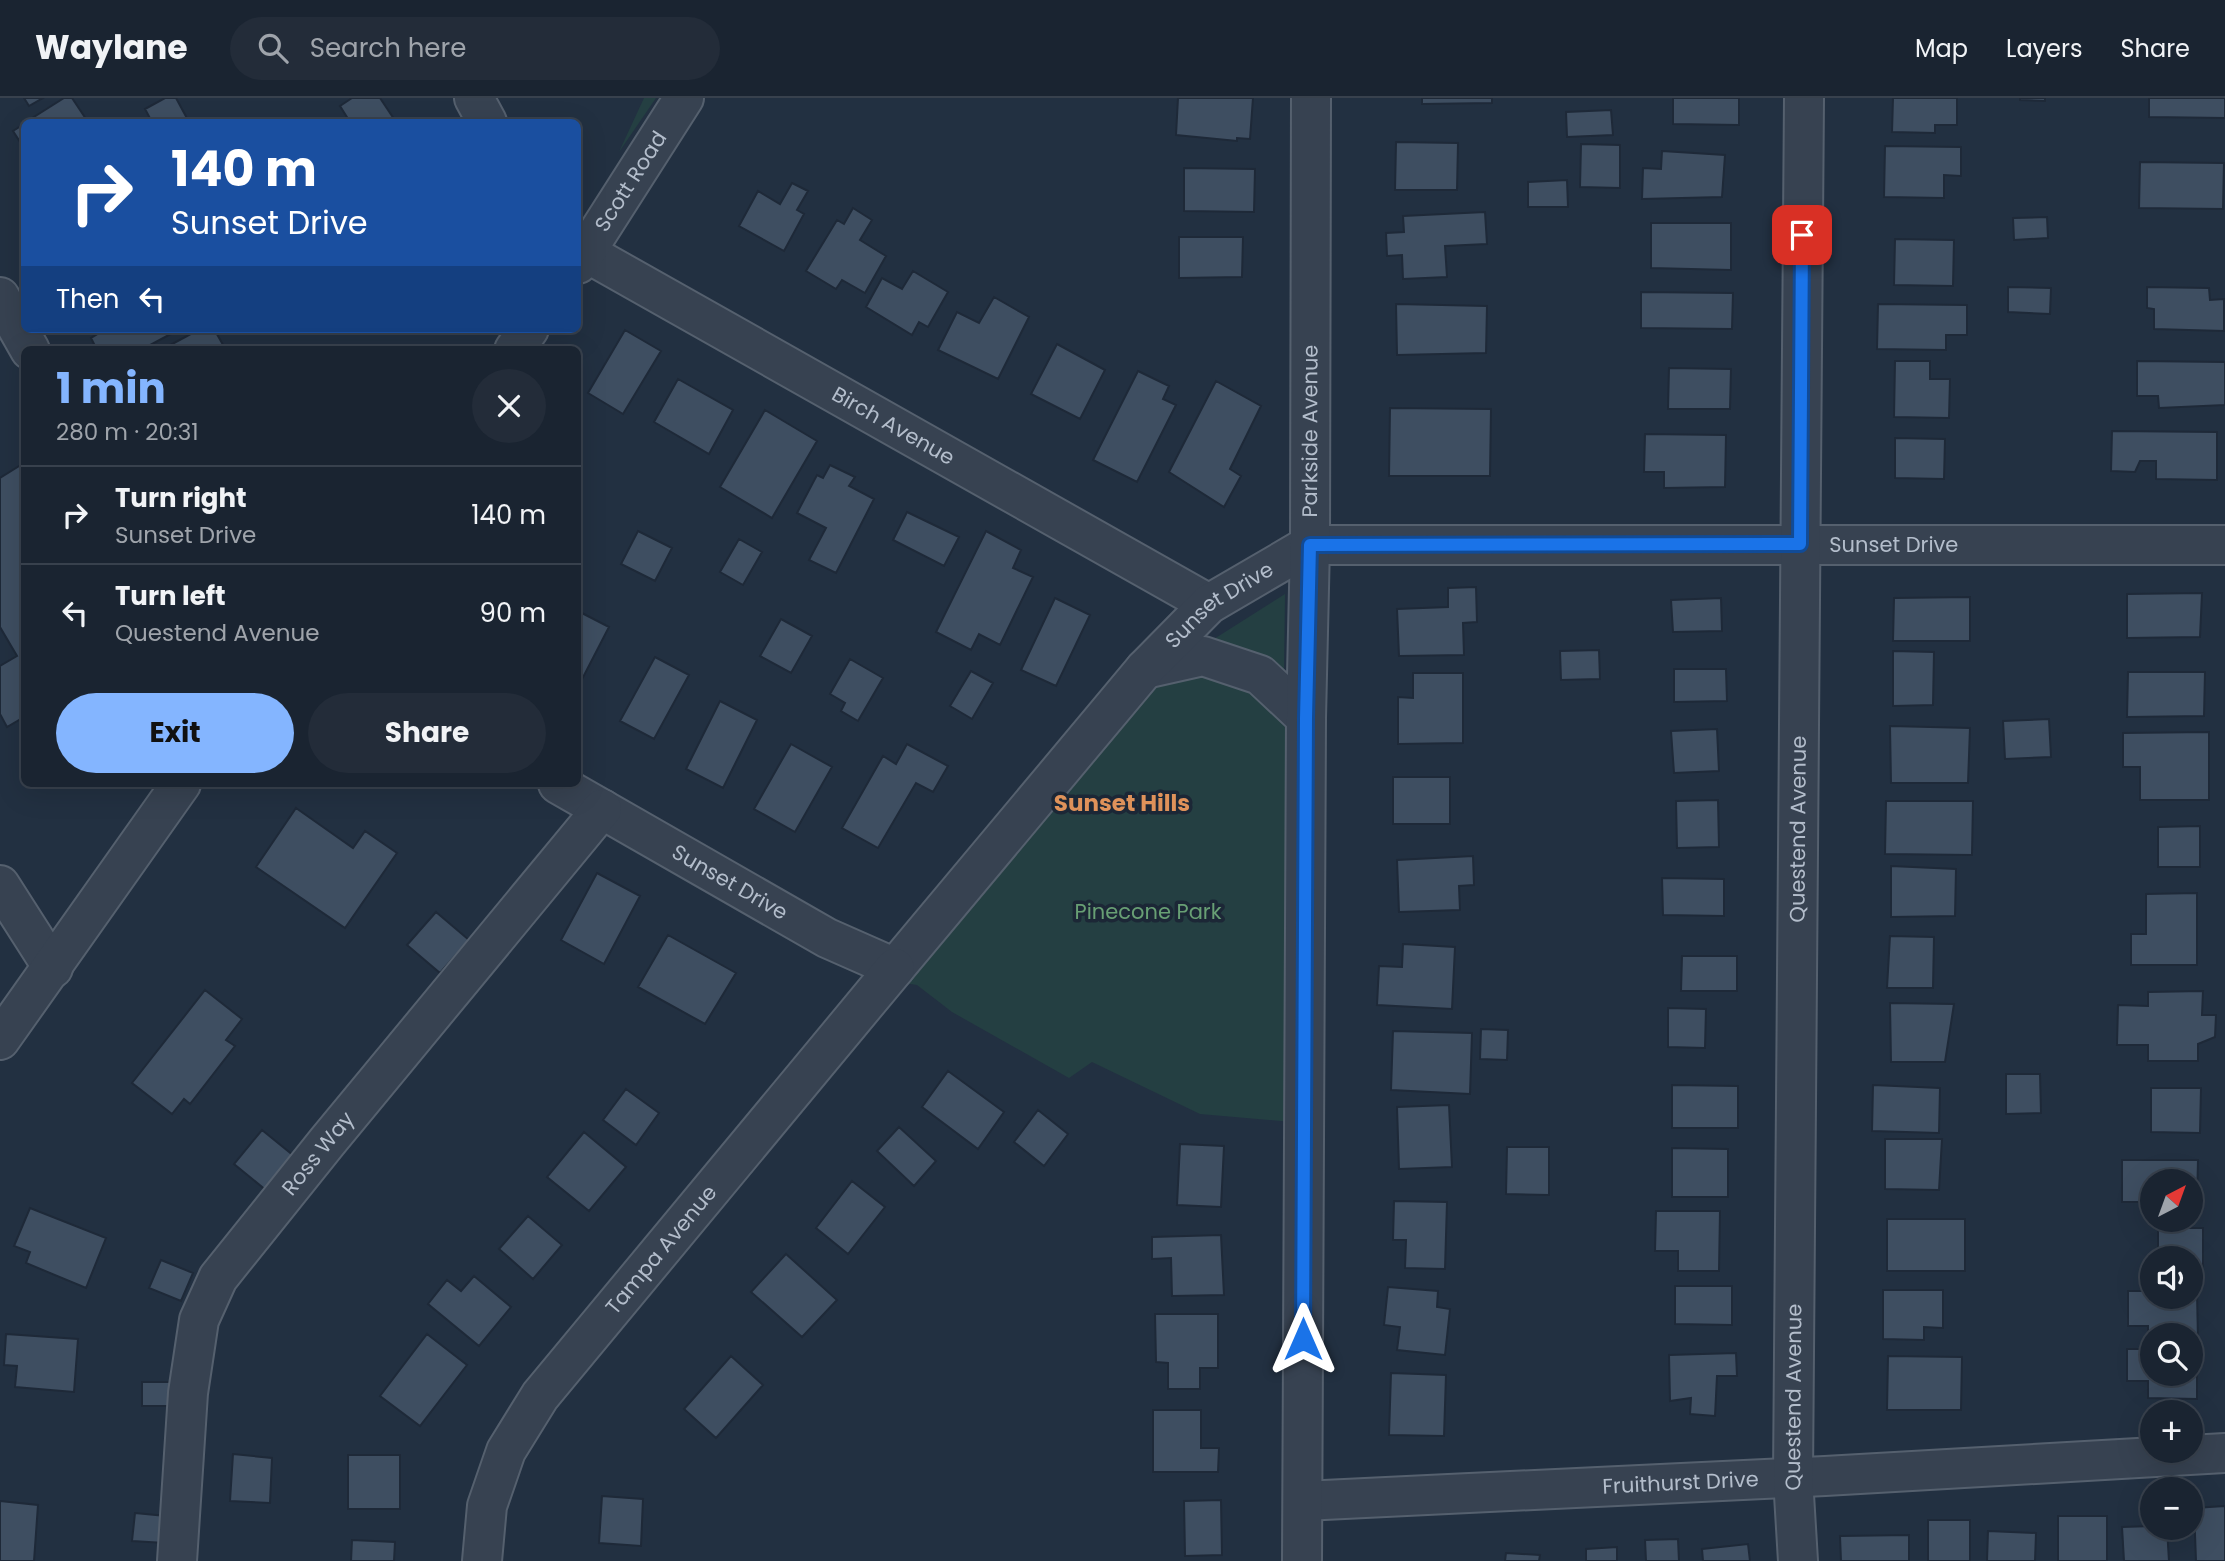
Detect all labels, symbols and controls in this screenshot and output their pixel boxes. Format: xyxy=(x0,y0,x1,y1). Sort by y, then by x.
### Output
search box xyxy=(230,17,720,80)
text: Waylane xyxy=(35,24,188,71)
icon: search xyxy=(254,29,292,67)
text: Search here xyxy=(310,30,466,66)
text: Map xyxy=(1915,32,1968,65)
text: Layers xyxy=(2006,32,2082,65)
text: Share xyxy=(2120,32,2190,65)
street label: Scott Road xyxy=(587,125,673,237)
text: 140 m xyxy=(171,135,317,203)
icon: right xyxy=(56,147,147,238)
text: Sunset Drive xyxy=(171,200,368,245)
pin xyxy=(1772,205,1832,265)
icon: arrive xyxy=(1783,216,1821,254)
icon: left xyxy=(133,280,171,318)
text: Then xyxy=(56,281,119,317)
street label: Parkside Avenue xyxy=(1295,345,1324,518)
text: 1 min xyxy=(56,359,166,418)
button: close xyxy=(472,369,546,443)
street label: Birch Avenue xyxy=(827,379,960,472)
text: 280 m · 20:31 xyxy=(56,416,199,448)
text: Turn right xyxy=(115,480,247,516)
icon: right xyxy=(56,496,94,534)
text: 140 m xyxy=(471,497,546,533)
text: Sunset Drive xyxy=(115,519,256,551)
street label: Sunset Drive xyxy=(1829,530,1958,559)
street label: Sunset Drive xyxy=(1158,555,1279,654)
text: Turn left xyxy=(115,578,226,614)
icon: left xyxy=(56,594,94,632)
text: 90 m xyxy=(480,595,546,631)
text: Questend Avenue xyxy=(115,617,320,649)
button: Exit xyxy=(56,693,294,773)
button: Share xyxy=(308,693,546,773)
street label: Questend Avenue xyxy=(1782,736,1813,923)
district label: Sunset Hills xyxy=(1054,787,1190,819)
street label: Sunset Drive xyxy=(667,837,793,927)
park label: Pinecone Park xyxy=(1074,897,1222,926)
street label: Ross Way xyxy=(275,1105,361,1201)
north arrow xyxy=(2140,1169,2203,1232)
map controls xyxy=(2140,1169,2203,1540)
street label: Tampa Avenue xyxy=(599,1179,723,1320)
button: sound xyxy=(2140,1246,2203,1309)
position arrow xyxy=(1266,1302,1340,1376)
street label: Questend Avenue xyxy=(1778,1304,1808,1491)
button: search xyxy=(2140,1323,2203,1386)
button: + xyxy=(2140,1400,2203,1463)
street label: Fruithurst Drive xyxy=(1602,1464,1759,1501)
button: − xyxy=(2140,1477,2203,1540)

